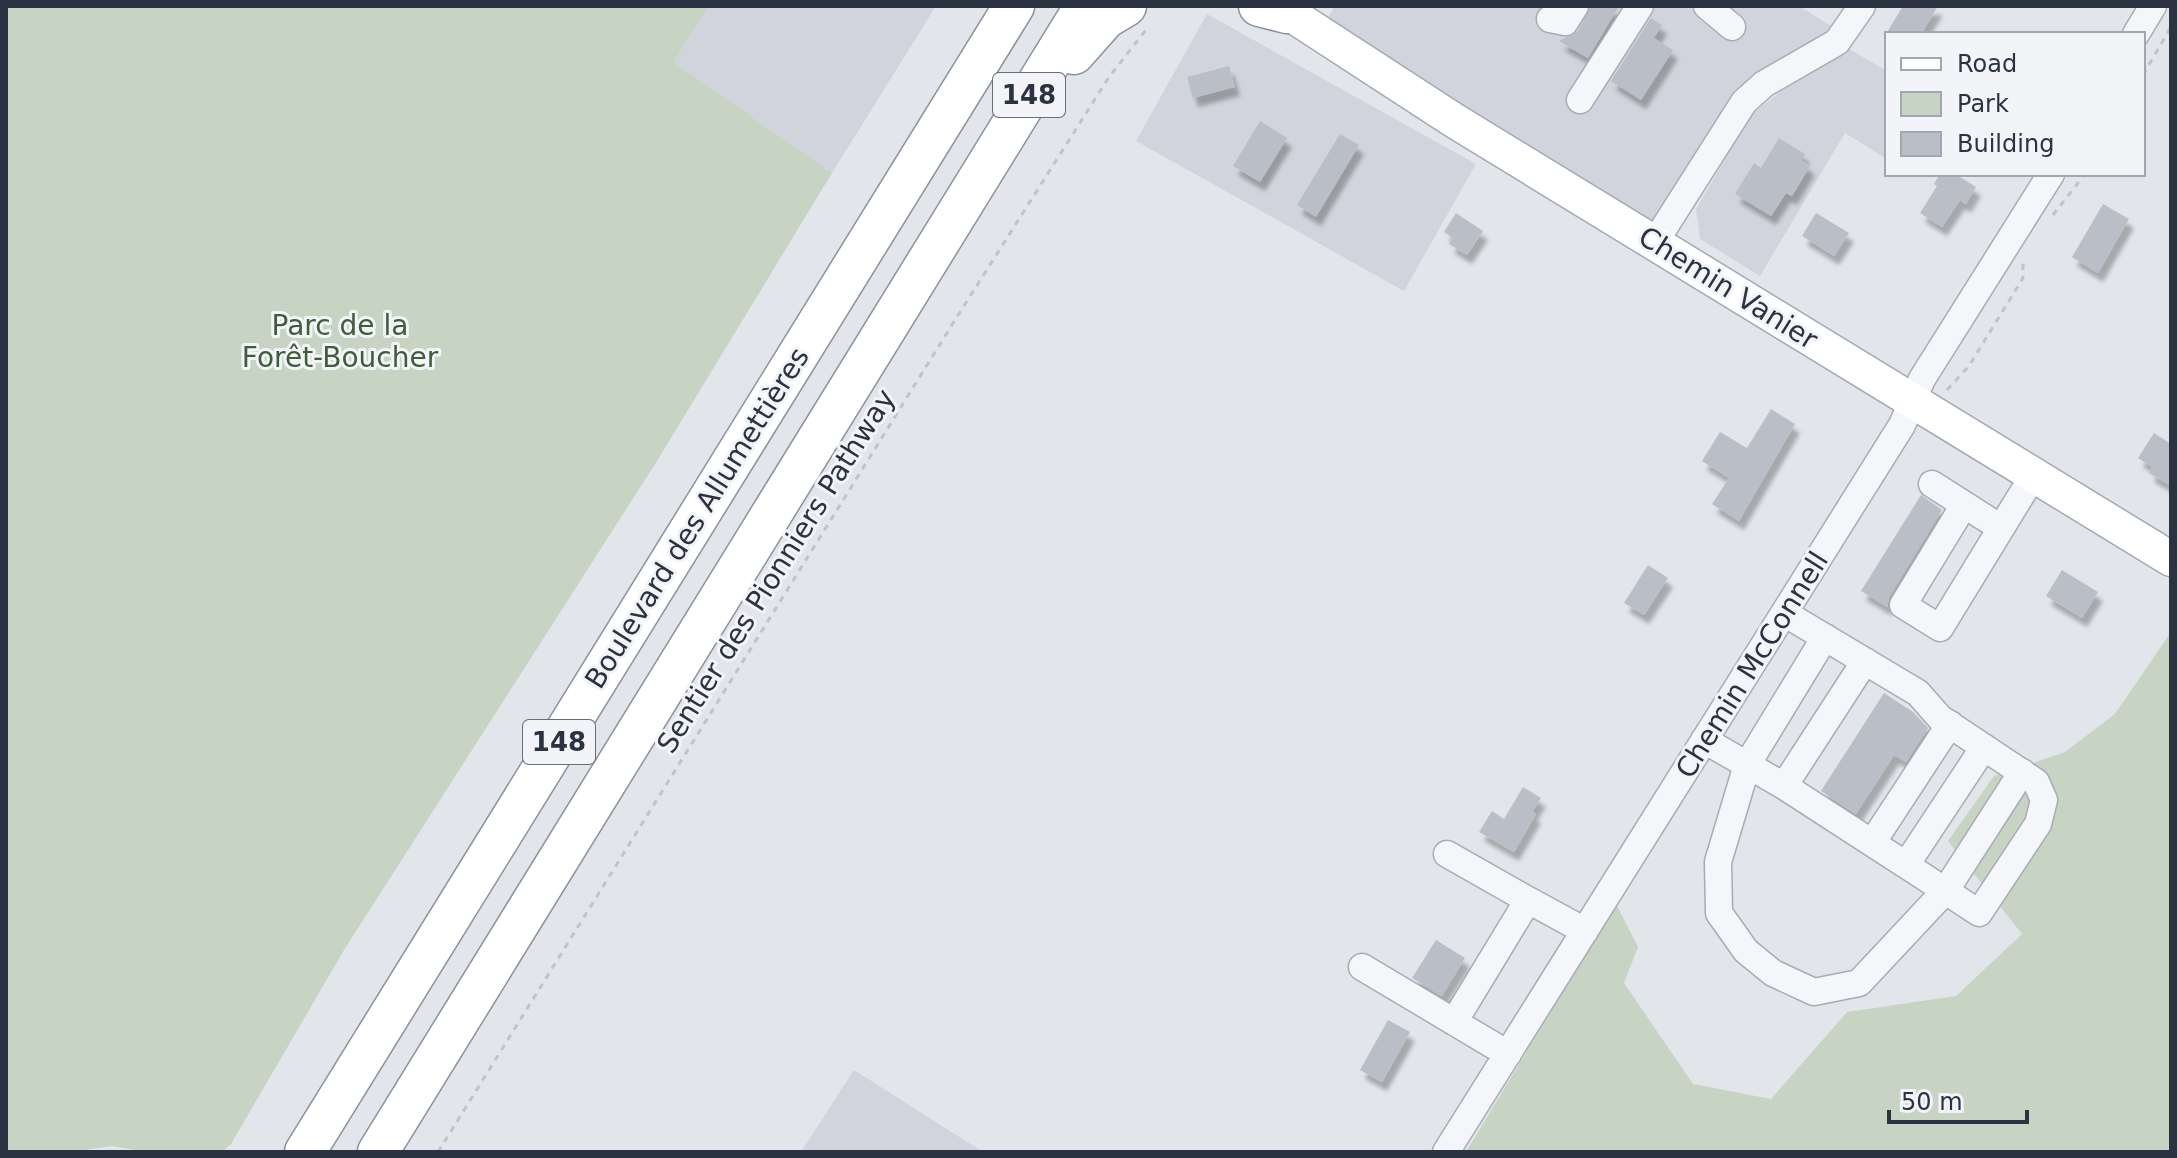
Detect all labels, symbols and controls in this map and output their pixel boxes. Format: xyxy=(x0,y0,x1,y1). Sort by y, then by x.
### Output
legend xyxy=(1885,32,2145,176)
text: Road xyxy=(1957,50,2017,78)
road number: 148 xyxy=(993,73,1065,117)
text: Park xyxy=(1957,90,2009,118)
text: Building xyxy=(1957,130,2054,158)
street label: Chemin Vanier xyxy=(1632,220,1824,356)
park label: Parc de la Forêt-Boucher xyxy=(242,309,439,374)
street label: Boulevard des Allumettières xyxy=(578,341,816,695)
street label: Sentier des Pionniers Pathway xyxy=(650,383,902,759)
street label: Chemin McConnell xyxy=(1669,546,1835,784)
road number: 148 xyxy=(523,720,595,764)
scale bar xyxy=(1889,1074,2027,1124)
text: 50 m xyxy=(1901,1088,1963,1116)

